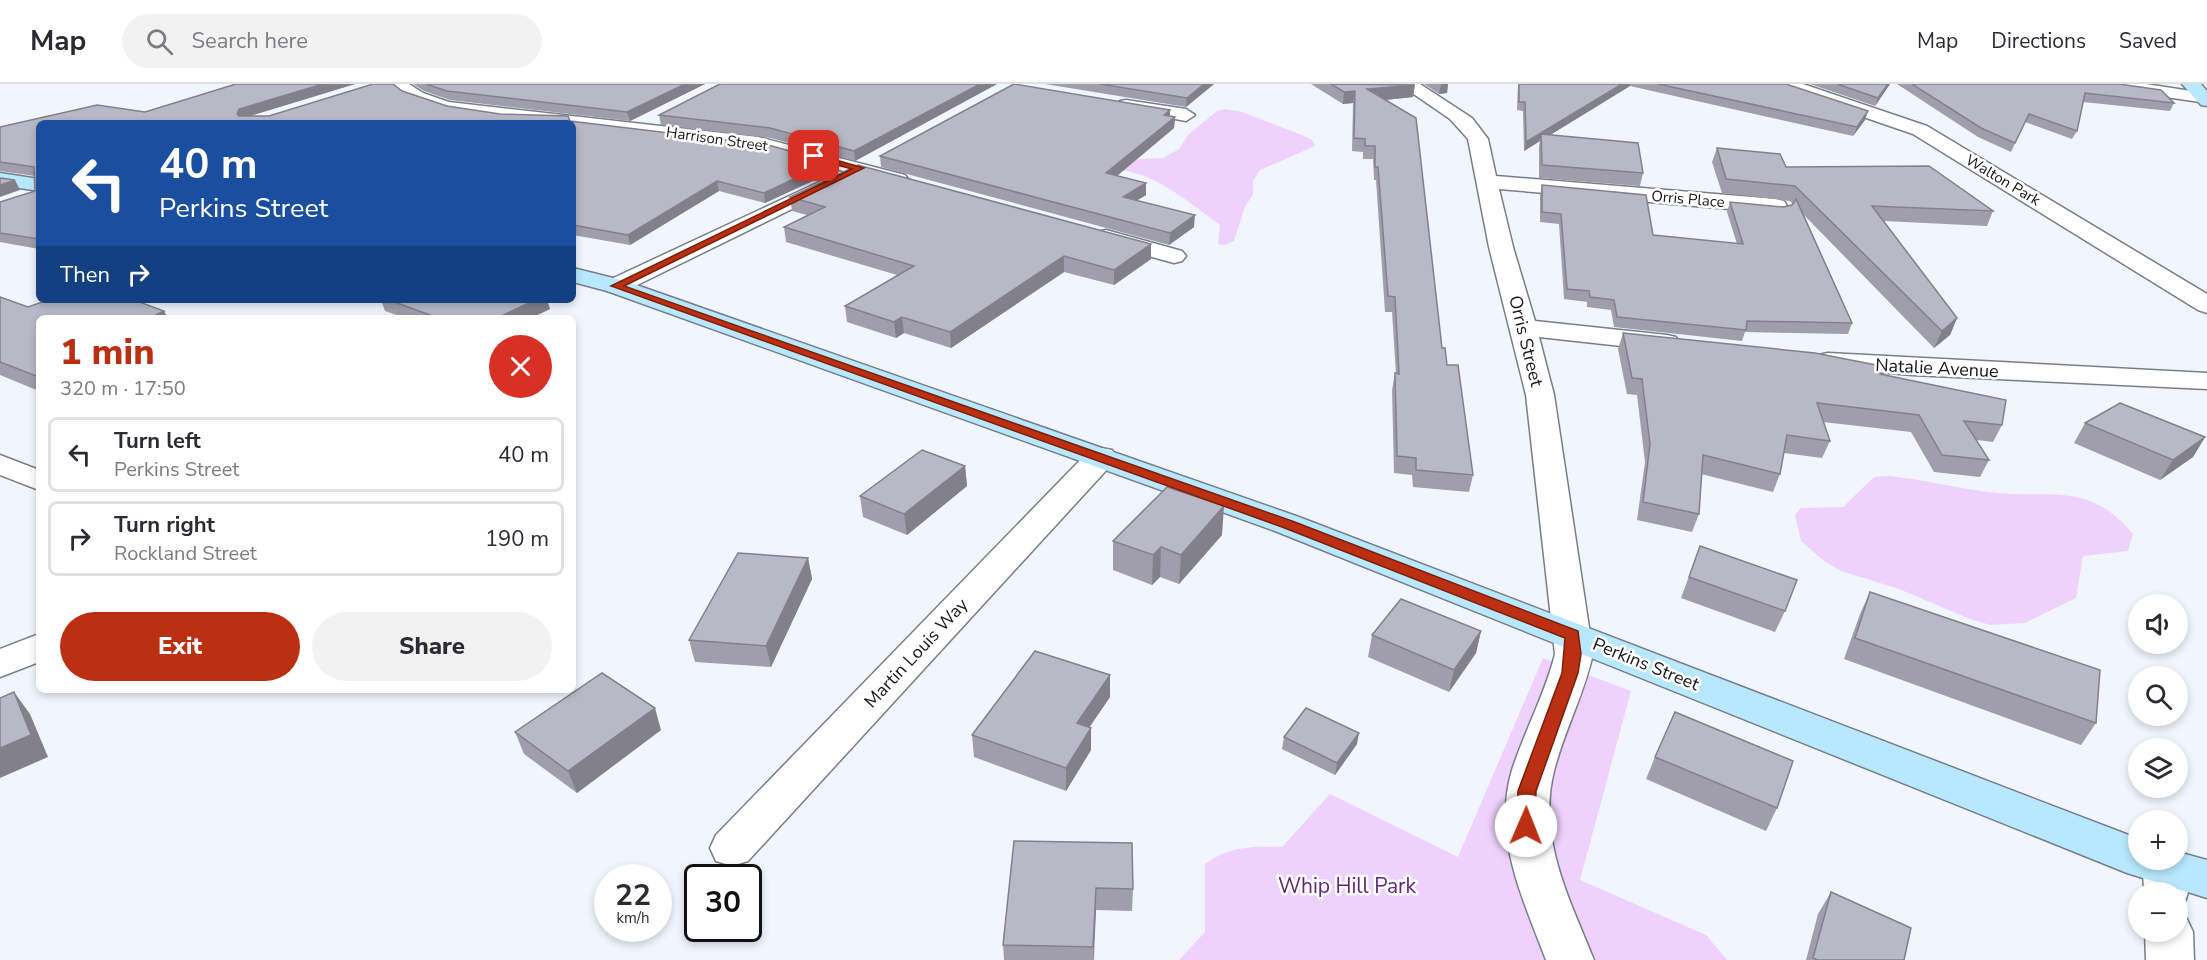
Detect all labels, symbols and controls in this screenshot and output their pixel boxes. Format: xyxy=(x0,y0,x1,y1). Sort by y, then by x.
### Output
search box xyxy=(122,14,542,68)
text: Map xyxy=(30,22,86,60)
icon: search xyxy=(143,25,176,58)
text: Search here xyxy=(191,26,308,56)
text: Map xyxy=(1917,27,1958,55)
text: Directions xyxy=(1991,27,2086,55)
text: Saved xyxy=(2119,27,2177,55)
street label: Harrison Street xyxy=(665,122,770,156)
pin xyxy=(788,130,839,181)
text: 40 m xyxy=(159,136,258,193)
icon: arrive xyxy=(797,139,830,172)
icon: left xyxy=(60,144,138,222)
street label: Walton Park xyxy=(1962,150,2044,210)
street label: Orris Place xyxy=(1651,186,1725,212)
text: Perkins Street xyxy=(159,190,328,227)
icon: right xyxy=(122,258,155,291)
text: Then xyxy=(60,260,110,290)
street label: Orris Street xyxy=(1503,293,1549,390)
text: 1 min xyxy=(60,328,155,377)
button: close xyxy=(489,335,552,398)
street label: Natalie Avenue xyxy=(1875,353,1999,383)
text: 320 m · 17:50 xyxy=(60,375,186,402)
text: Turn left xyxy=(114,426,201,456)
icon: left xyxy=(63,438,96,471)
text: 40 m xyxy=(498,440,549,470)
text: Perkins Street xyxy=(114,456,239,483)
text: Turn right xyxy=(114,510,215,540)
icon: right xyxy=(63,522,96,555)
text: 190 m xyxy=(485,524,549,554)
text: Rockland Street xyxy=(114,540,257,567)
street label: Martin Louis Way xyxy=(859,592,974,713)
map controls xyxy=(2128,594,2188,942)
button: sound xyxy=(2128,594,2188,654)
button: Exit xyxy=(60,612,300,681)
button: Share xyxy=(312,612,552,681)
street label: Perkins Street xyxy=(1589,632,1703,697)
button: search xyxy=(2128,666,2188,726)
button: layers xyxy=(2128,738,2188,798)
position arrow xyxy=(1494,794,1558,858)
button: + xyxy=(2128,810,2188,870)
speed limit sign: 30 xyxy=(684,864,762,942)
park label: Whip Hill Park xyxy=(1278,872,1417,900)
text: 22 xyxy=(615,875,651,916)
button: − xyxy=(2128,882,2188,942)
text: km/h xyxy=(616,908,650,928)

